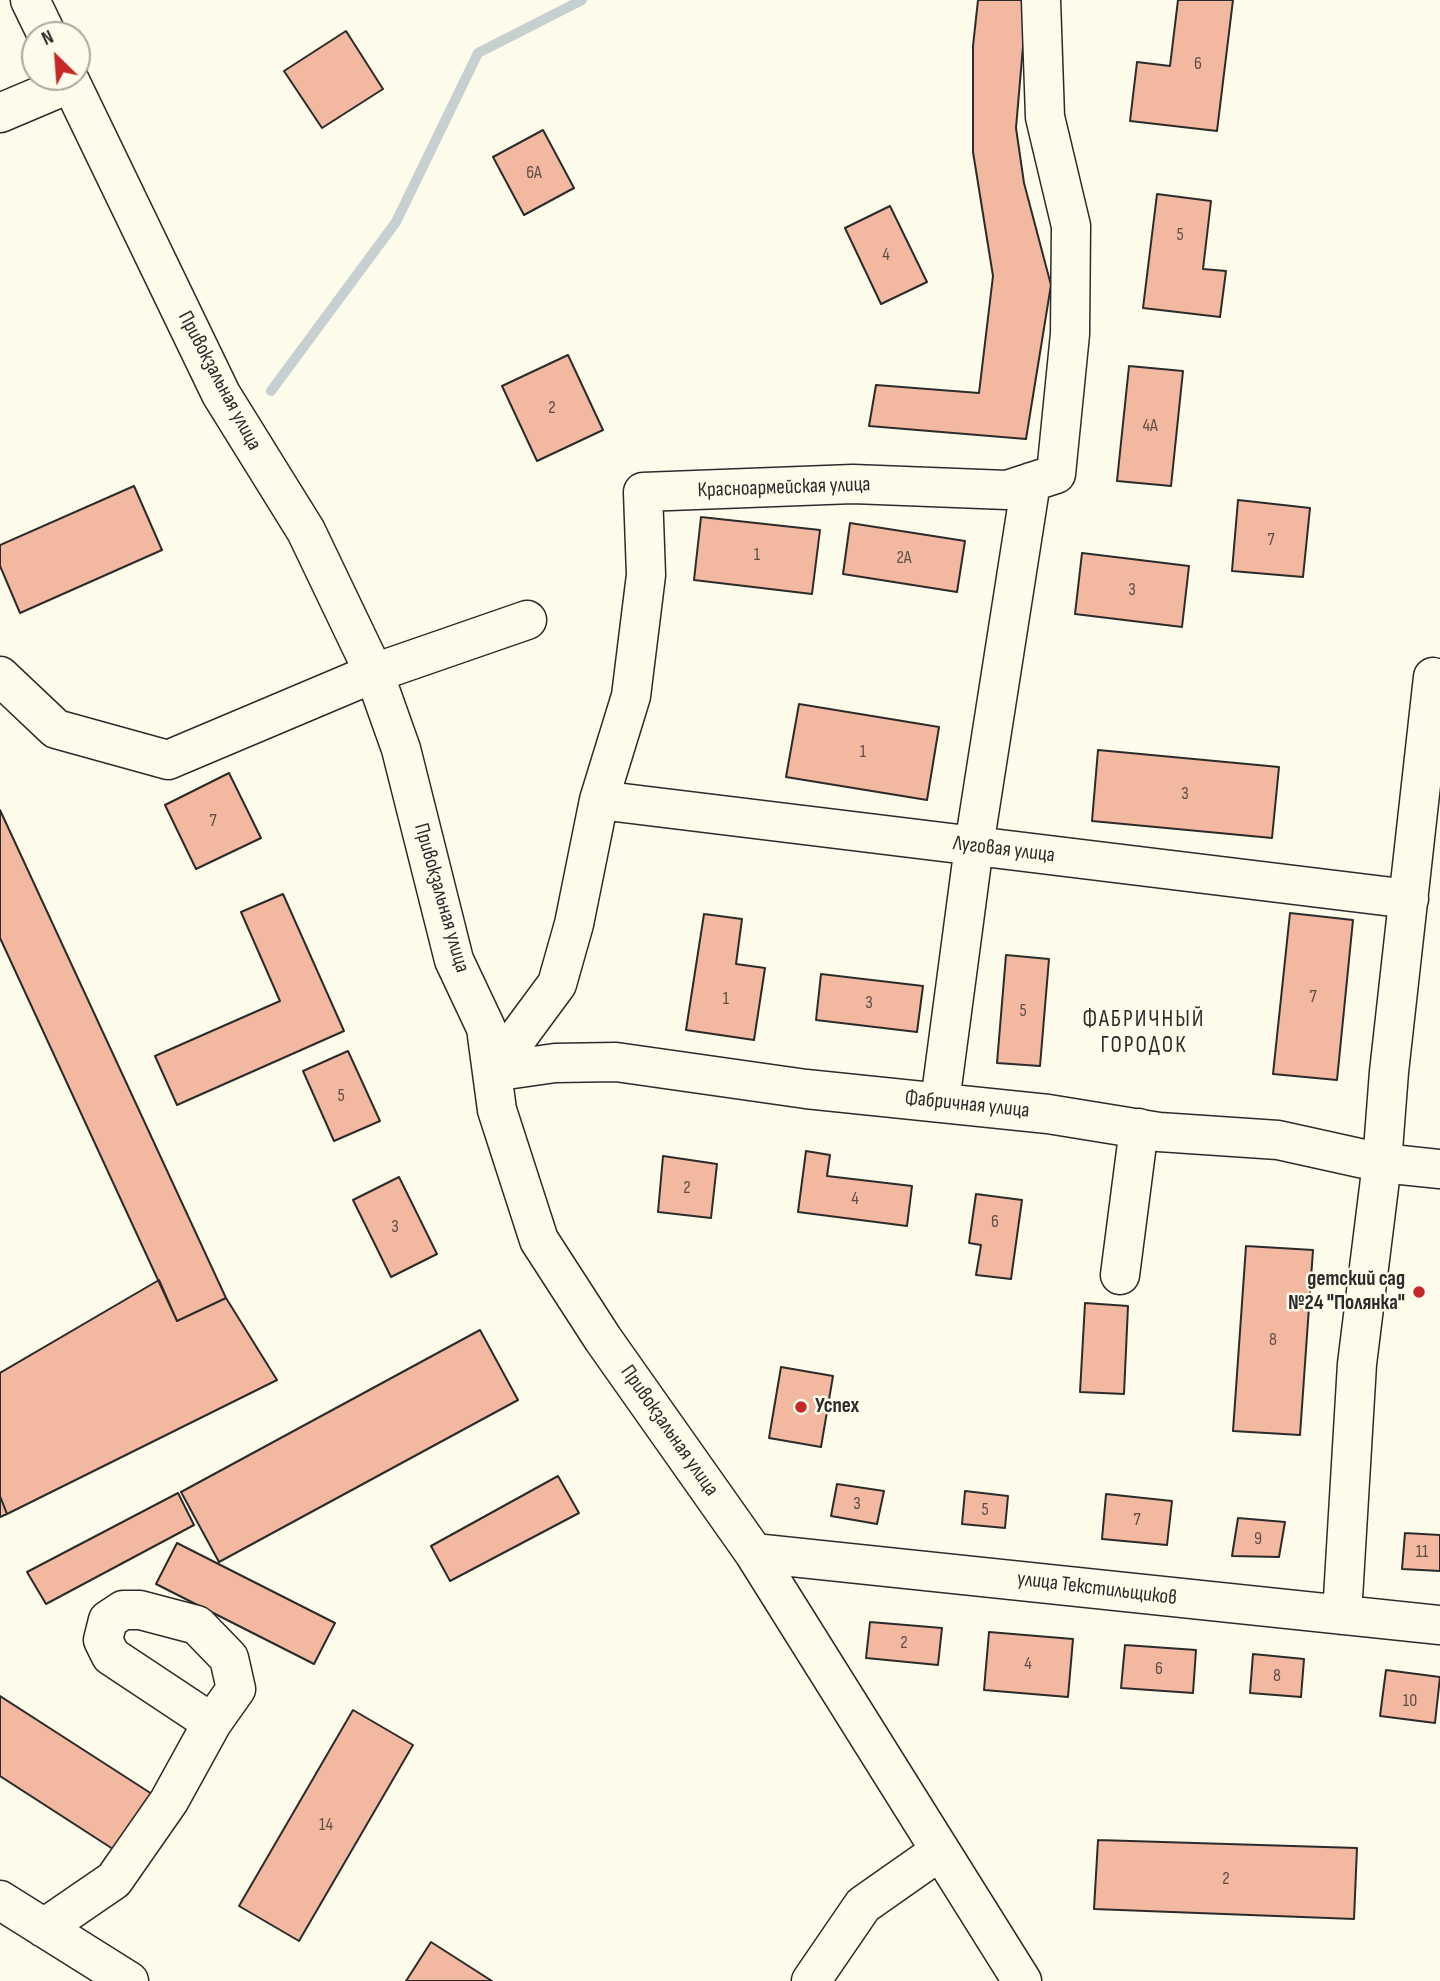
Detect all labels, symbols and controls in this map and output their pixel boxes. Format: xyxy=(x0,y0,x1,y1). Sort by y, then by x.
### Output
north arrow xyxy=(21,21,91,91)
text: N xyxy=(38,26,57,51)
house number: 6 xyxy=(1194,53,1202,75)
house number: 6А xyxy=(526,162,542,184)
house number: 5 xyxy=(1176,224,1184,246)
house number: 4 xyxy=(882,244,890,266)
street label: Привокзальная улица xyxy=(172,307,266,455)
house number: 2 xyxy=(548,397,556,419)
house number: 4А xyxy=(1142,415,1158,437)
street label: Красноармейская улица xyxy=(697,472,871,504)
house number: 7 xyxy=(1267,529,1275,551)
house number: 1 xyxy=(754,544,760,566)
house number: 2А xyxy=(896,547,912,569)
house number: 3 xyxy=(1128,579,1136,601)
house number: 1 xyxy=(860,741,866,763)
house number: 3 xyxy=(1181,783,1189,805)
house number: 7 xyxy=(209,810,217,832)
street label: Привокзальная улица xyxy=(408,821,474,975)
street label: Луговая улица xyxy=(952,831,1056,869)
house number: 7 xyxy=(1309,986,1317,1008)
house number: 1 xyxy=(723,988,729,1010)
house number: 3 xyxy=(865,992,873,1014)
house number: 5 xyxy=(1019,1000,1027,1022)
district label: ФАБРИЧНЫЙ ГОРОДОК xyxy=(1084,1006,1204,1060)
house number: 5 xyxy=(337,1085,345,1107)
street label: Фабричная улица xyxy=(903,1086,1031,1124)
house number: 2 xyxy=(683,1177,691,1199)
house number: 4 xyxy=(851,1188,859,1210)
house number: 6 xyxy=(991,1211,999,1233)
house number: 3 xyxy=(391,1216,399,1238)
place label: детский сад №24 "Полянка" xyxy=(1288,1267,1405,1317)
marker: детский сад №24 "Полянка" xyxy=(1411,1284,1427,1300)
house number: 8 xyxy=(1269,1329,1277,1351)
street label: Привокзальная улица xyxy=(615,1361,723,1501)
place label: Успех xyxy=(815,1394,859,1420)
marker: Успех xyxy=(793,1399,809,1415)
house number: 3 xyxy=(853,1493,861,1515)
house number: 5 xyxy=(981,1499,989,1521)
house number: 7 xyxy=(1133,1509,1141,1531)
house number: 9 xyxy=(1254,1528,1262,1550)
house number: 11 xyxy=(1416,1541,1428,1563)
street label: улица Текстильщиков xyxy=(1016,1567,1178,1611)
house number: 2 xyxy=(900,1632,908,1654)
house number: 4 xyxy=(1024,1653,1032,1675)
house number: 6 xyxy=(1155,1658,1163,1680)
house number: 8 xyxy=(1273,1665,1281,1687)
house number: 10 xyxy=(1403,1690,1417,1712)
house number: 14 xyxy=(319,1814,333,1836)
house number: 2 xyxy=(1222,1868,1230,1890)

